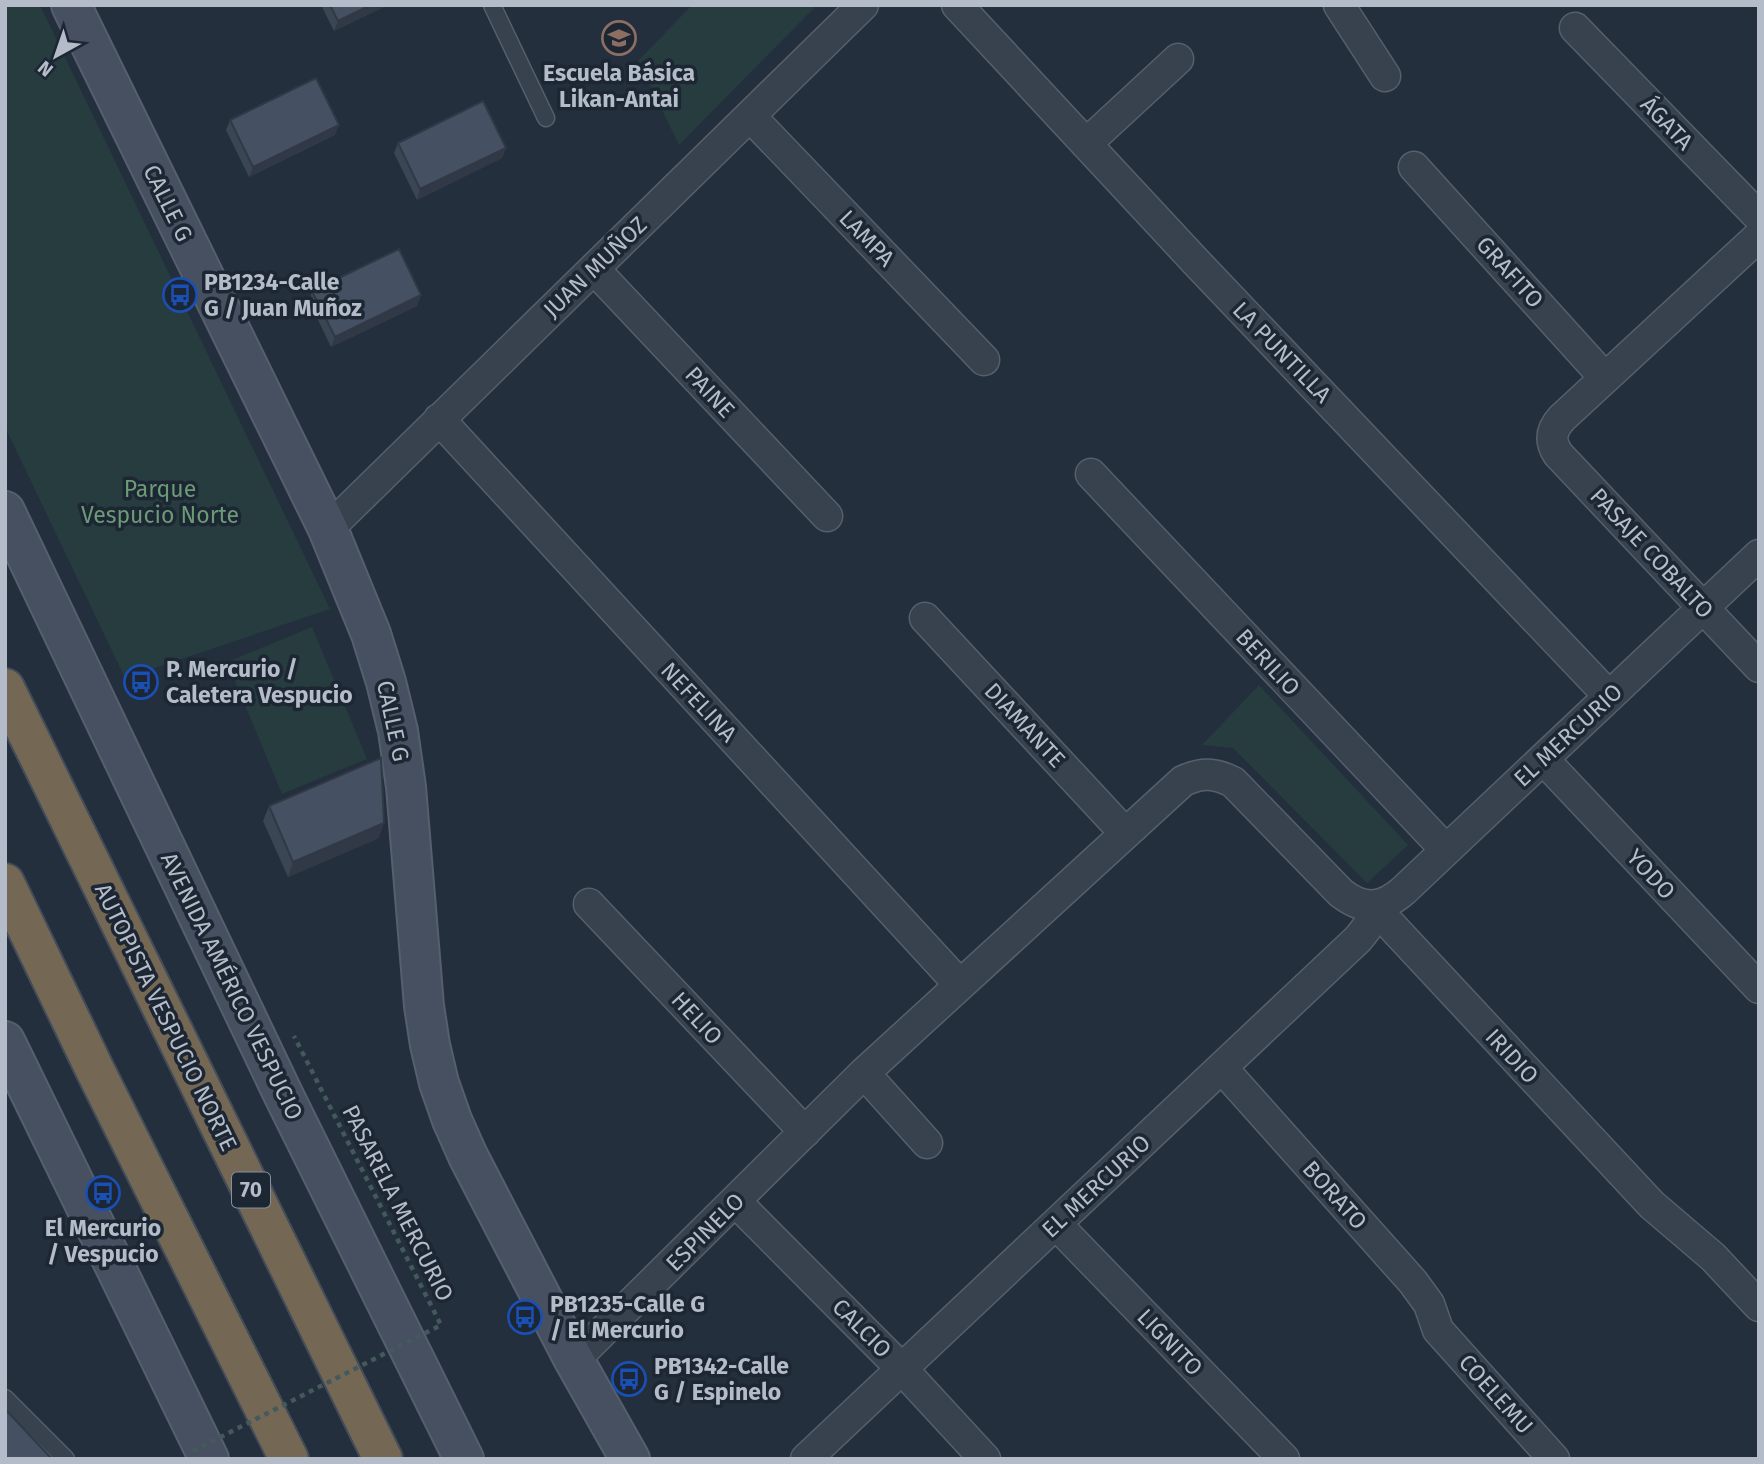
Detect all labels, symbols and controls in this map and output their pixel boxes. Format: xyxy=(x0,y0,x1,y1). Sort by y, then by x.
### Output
school or university icon: Escuela Básica Likan-Antai xyxy=(600,19,638,57)
north arrow xyxy=(21,21,91,91)
text: N xyxy=(33,56,58,82)
place label: Escuela Básica Likan-Antai xyxy=(543,59,695,113)
street label: ÁGATA xyxy=(1635,90,1700,156)
street label: CALLE G xyxy=(137,160,199,246)
street label: LAMPA xyxy=(833,204,901,273)
street label: JUAN MUÑOZ xyxy=(537,211,653,323)
street label: GRAFITO xyxy=(1471,230,1549,314)
place label: PB1234-Calle G / Juan Muñoz xyxy=(204,268,362,322)
bus stop icon: PB1234-Calle G / Juan Muñoz xyxy=(161,276,199,314)
street label: LA PUNTILLA xyxy=(1227,296,1338,409)
street label: PAINE xyxy=(679,361,741,423)
park label: Parque Vespucio Norte xyxy=(81,475,239,529)
street label: PASAJE COBALTO xyxy=(1584,482,1720,624)
street label: BERILIO xyxy=(1230,623,1306,701)
place label: P. Mercurio / Caletera Vespucio xyxy=(166,655,353,709)
street label: NEFELINA xyxy=(655,656,743,748)
bus stop icon: P. Mercurio / Caletera Vespucio xyxy=(122,663,160,701)
street label: DIAMANTE xyxy=(979,677,1071,773)
street label: CALLE G xyxy=(371,678,415,764)
street label: EL MERCURIO xyxy=(1508,678,1628,792)
street label: YODO xyxy=(1621,843,1681,905)
street label: AVENIDA AMÉRICO VESPUCIO xyxy=(155,847,310,1124)
street label: AUTOPISTA VESPUCIO NORTE xyxy=(89,879,243,1155)
street label: HELIO xyxy=(666,986,728,1050)
street label: IRIDIO xyxy=(1480,1023,1544,1089)
street label: PASARELA MERCURIO xyxy=(336,1100,460,1306)
street label: EL MERCURIO xyxy=(1036,1129,1156,1243)
street label: BORATO xyxy=(1297,1155,1373,1235)
road number: 70 xyxy=(232,1172,270,1208)
bus stop icon: El Mercurio / Vespucio xyxy=(84,1174,122,1212)
street label: ESPINELO xyxy=(660,1187,750,1277)
place label: El Mercurio / Vespucio xyxy=(45,1214,161,1268)
place label: PB1235-Calle G / El Mercurio xyxy=(550,1290,705,1344)
street label: CALCIO xyxy=(827,1293,897,1363)
bus stop icon: PB1235-Calle G / El Mercurio xyxy=(506,1298,544,1336)
street label: LIGNITO xyxy=(1131,1303,1209,1381)
street label: COELEMU xyxy=(1453,1348,1539,1440)
place label: PB1342-Calle G / Espinelo xyxy=(654,1352,789,1406)
bus stop icon: PB1342-Calle G / Espinelo xyxy=(610,1360,648,1398)

